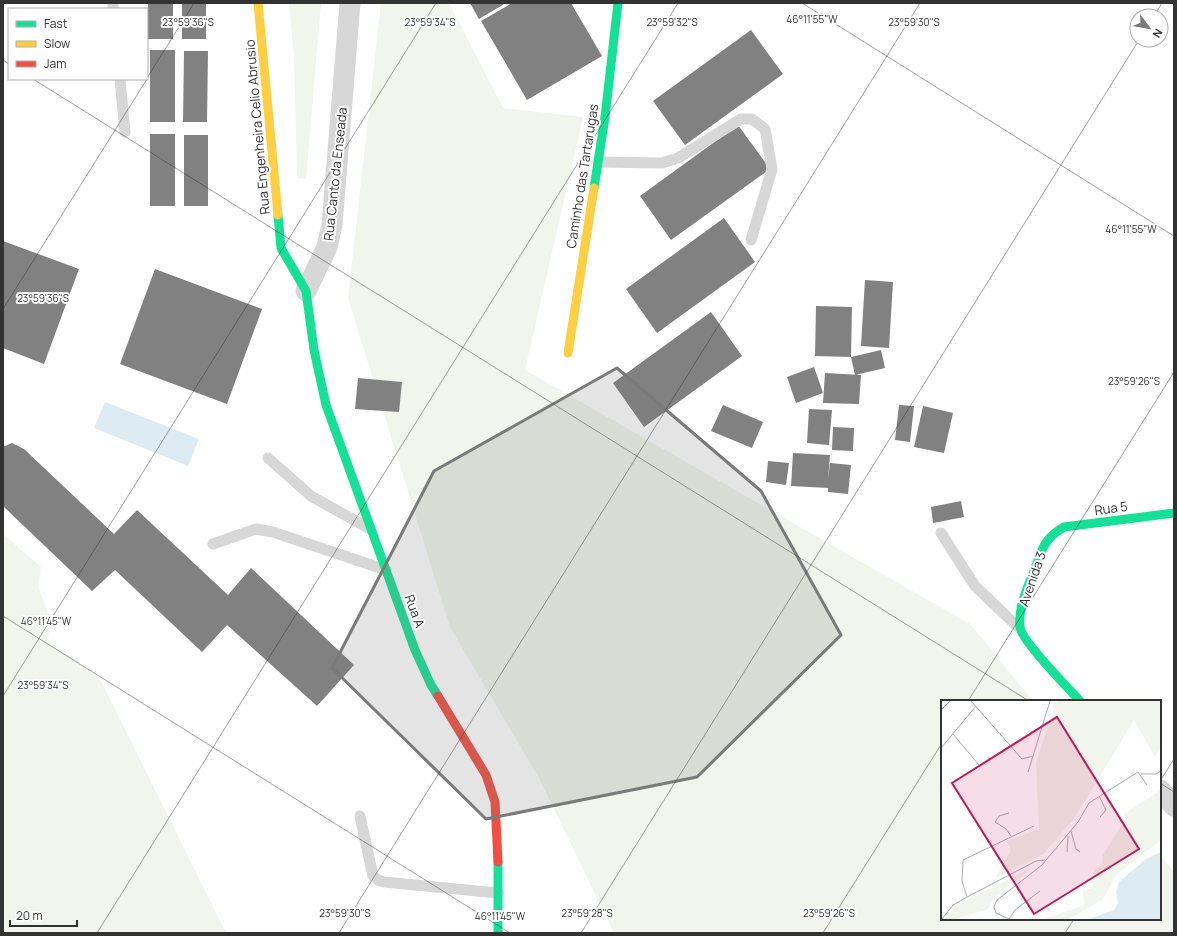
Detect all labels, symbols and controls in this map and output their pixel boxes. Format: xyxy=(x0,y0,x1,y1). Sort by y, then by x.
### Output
legend xyxy=(8,8,148,80)
north arrow xyxy=(1129,8,1169,48)
text: 46°11'55"W xyxy=(786,12,838,26)
text: Fast xyxy=(44,15,68,32)
text: 23°59'36"S xyxy=(162,15,214,29)
text: 23°59'34"S xyxy=(404,15,456,29)
text: 23°59'32"S xyxy=(646,15,698,29)
text: 23°59'30"S xyxy=(888,15,940,29)
text: N xyxy=(1149,26,1166,41)
text: Slow xyxy=(44,35,70,52)
street label: Rua Engenheira Celio Abrusio xyxy=(240,39,274,215)
text: Jam xyxy=(44,55,66,72)
street label: Caminho das Tartarugas xyxy=(562,102,602,250)
street label: Rua Canto da Enseada xyxy=(319,106,351,242)
text: 46°11'55"W xyxy=(1105,222,1157,236)
text: 23°59'36"S xyxy=(17,291,69,305)
text: 23°59'26"S xyxy=(1108,374,1160,388)
street label: Rua 5 xyxy=(1093,497,1129,519)
street label: Avenida 3 xyxy=(1014,549,1050,609)
street label: Rua A xyxy=(401,592,429,630)
text: 46°11'45"W xyxy=(21,614,72,628)
text: 23°59'34"S xyxy=(17,678,69,692)
inset map xyxy=(941,700,1161,920)
scale bar xyxy=(10,902,77,928)
text: 23°59'30"S xyxy=(319,906,371,920)
text: 23°59'28"S xyxy=(561,906,613,920)
text: 23°59'26"S xyxy=(803,906,855,920)
text: 20 m xyxy=(16,907,43,924)
text: 46°11'45"W xyxy=(475,909,526,923)

